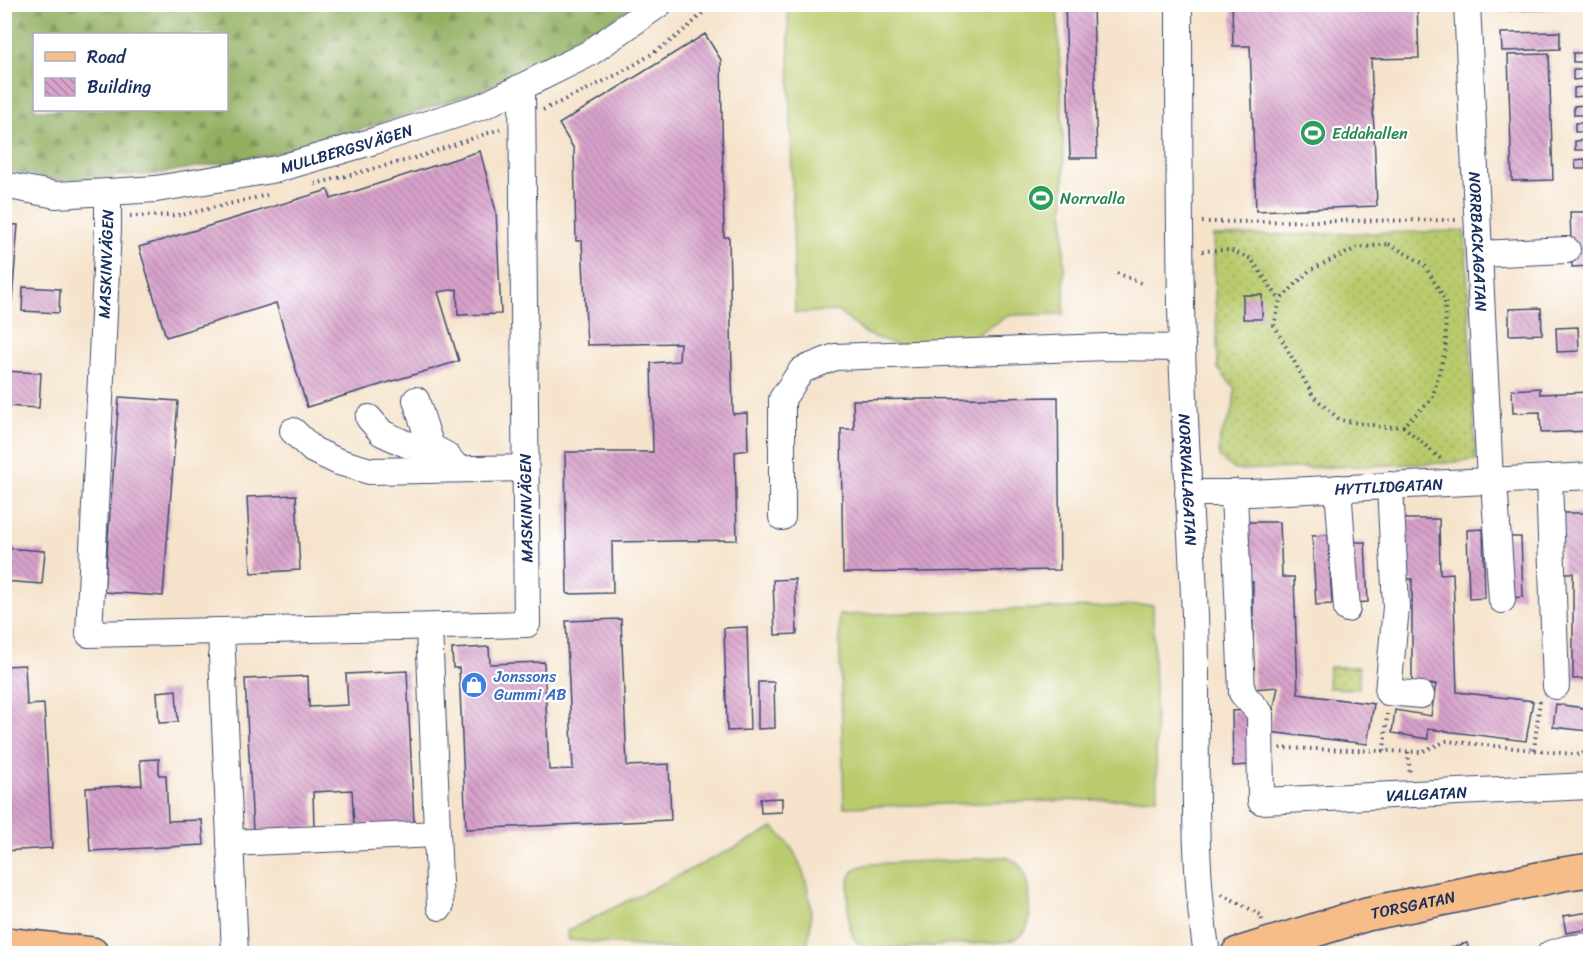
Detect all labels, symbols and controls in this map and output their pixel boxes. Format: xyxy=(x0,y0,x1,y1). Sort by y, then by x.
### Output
legend xyxy=(33,33,228,111)
text: Road xyxy=(87,41,127,73)
text: Building xyxy=(87,71,151,103)
street label: MULLBERGSVÄGEN xyxy=(276,115,416,182)
sports icon: Eddahallen xyxy=(1298,118,1328,148)
place label: Eddahallen xyxy=(1332,119,1408,148)
street label: NORRBACKAGATAN xyxy=(1461,171,1496,312)
sports icon: Norrvalla xyxy=(1026,183,1056,213)
place label: Norrvalla xyxy=(1060,184,1125,213)
street label: MASKINVÄGEN xyxy=(90,209,122,319)
street label: NORRVALLAGATAN xyxy=(1170,413,1206,547)
street label: MASKINVÄGEN xyxy=(511,453,541,563)
street label: HYTTLIDGATAN xyxy=(1334,469,1444,503)
place label: Jonssons Gummi AB xyxy=(493,662,566,709)
shop icon: Jonssons Gummi AB xyxy=(459,670,489,700)
street label: VALLGATAN xyxy=(1386,777,1468,810)
street label: TORSGATAN xyxy=(1368,882,1458,927)

